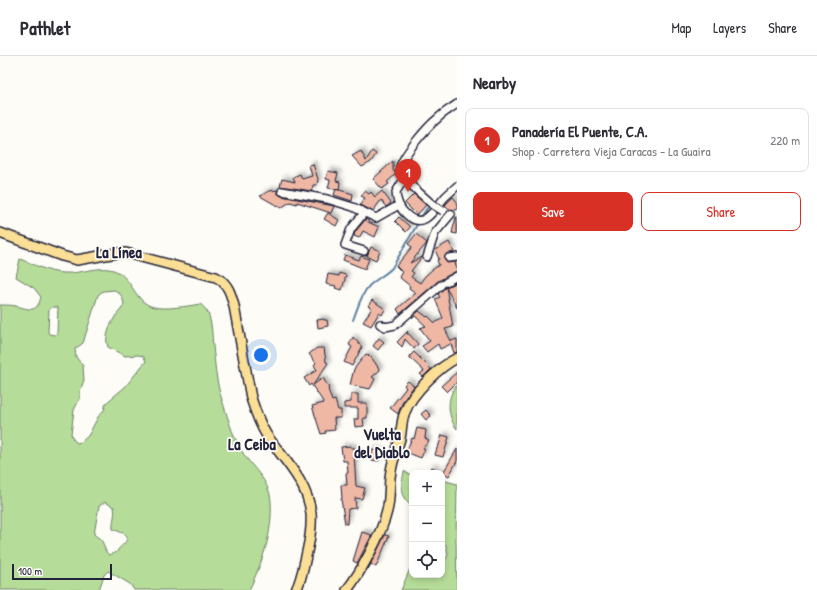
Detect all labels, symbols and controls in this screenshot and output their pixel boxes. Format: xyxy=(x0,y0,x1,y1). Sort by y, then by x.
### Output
text: Pathlet xyxy=(20,15,70,41)
text: Map xyxy=(671,18,691,37)
text: Layers xyxy=(713,18,746,37)
text: Share xyxy=(768,18,797,37)
text: Nearby xyxy=(473,71,516,94)
text: Panadería El Puente, C.A. xyxy=(512,121,648,142)
text: 1 xyxy=(485,131,489,149)
text: 220 m xyxy=(770,131,800,149)
text: Shop · Carretera Vieja Caracas - La Guaira xyxy=(512,142,711,160)
pin: 1 xyxy=(395,159,421,192)
button: Save xyxy=(473,192,633,231)
button: Share xyxy=(641,192,801,231)
district label: La Línea xyxy=(96,241,142,263)
your location xyxy=(251,345,271,365)
district label: Vuelta del Diablo xyxy=(354,423,410,463)
district label: La Ceiba xyxy=(228,433,276,455)
map controls xyxy=(409,470,445,578)
button: + xyxy=(409,470,445,506)
button: − xyxy=(409,506,445,542)
button: locate xyxy=(409,542,445,578)
scale bar xyxy=(12,562,112,581)
text: 100 m xyxy=(18,564,42,578)

